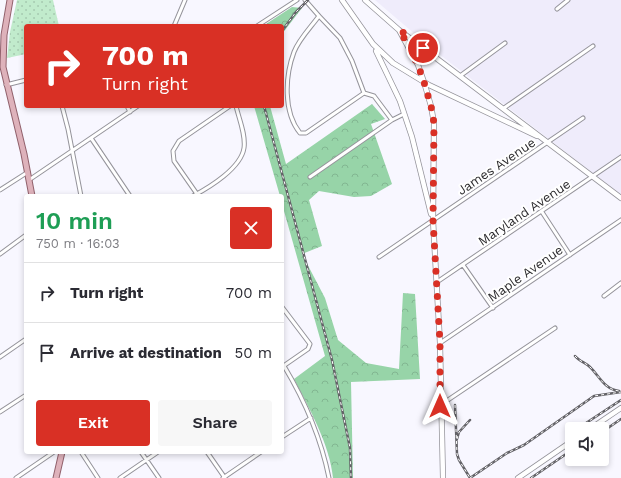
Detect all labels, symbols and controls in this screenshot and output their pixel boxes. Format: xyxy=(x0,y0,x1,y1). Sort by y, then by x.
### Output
pin xyxy=(406,31,440,65)
icon: arrive xyxy=(412,37,434,59)
text: 700 m xyxy=(102,39,189,72)
icon: right xyxy=(36,40,88,92)
text: Turn right xyxy=(102,73,188,94)
street label: James Avenue xyxy=(454,135,538,198)
street label: Maryland Avenue xyxy=(475,176,573,249)
text: 10 min xyxy=(36,207,113,235)
button: close xyxy=(230,207,272,249)
text: 750 m · 16:03 xyxy=(36,236,120,251)
street label: Maple Avenue xyxy=(485,242,566,305)
icon: right xyxy=(36,282,58,304)
text: Turn right xyxy=(70,284,143,302)
text: 700 m xyxy=(226,284,272,302)
icon: arrive xyxy=(36,342,58,364)
text: Arrive at destination xyxy=(70,344,222,362)
text: 50 m xyxy=(235,344,272,362)
position arrow xyxy=(419,385,461,427)
button: Exit xyxy=(36,400,150,446)
button: Share xyxy=(158,400,272,446)
map controls xyxy=(565,422,609,466)
button: sound xyxy=(565,422,609,466)

